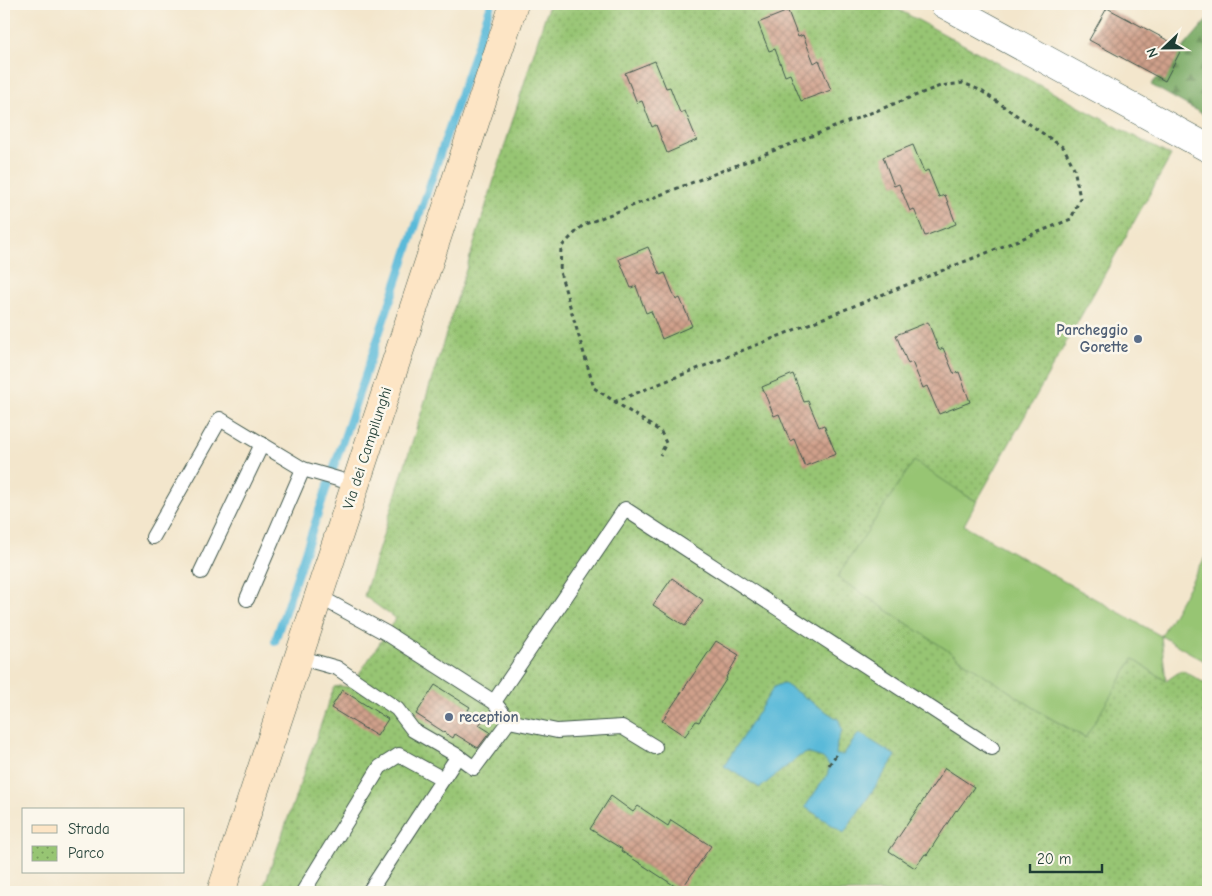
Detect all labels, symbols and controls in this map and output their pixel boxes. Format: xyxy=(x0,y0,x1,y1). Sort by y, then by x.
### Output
north arrow xyxy=(1140,22,1190,72)
text: N xyxy=(1143,45,1162,60)
place label: Parcheggio Gorette xyxy=(1056,321,1128,356)
marker: Parcheggio Gorette xyxy=(1132,333,1144,345)
street label: Via dei Campilunghi xyxy=(339,385,395,511)
place label: reception xyxy=(459,708,519,726)
marker: reception xyxy=(443,711,455,723)
legend xyxy=(22,808,185,874)
text: Strada xyxy=(68,820,110,838)
scale bar xyxy=(1030,841,1102,873)
text: Parco xyxy=(68,844,104,862)
text: 20 m xyxy=(1037,850,1071,868)

